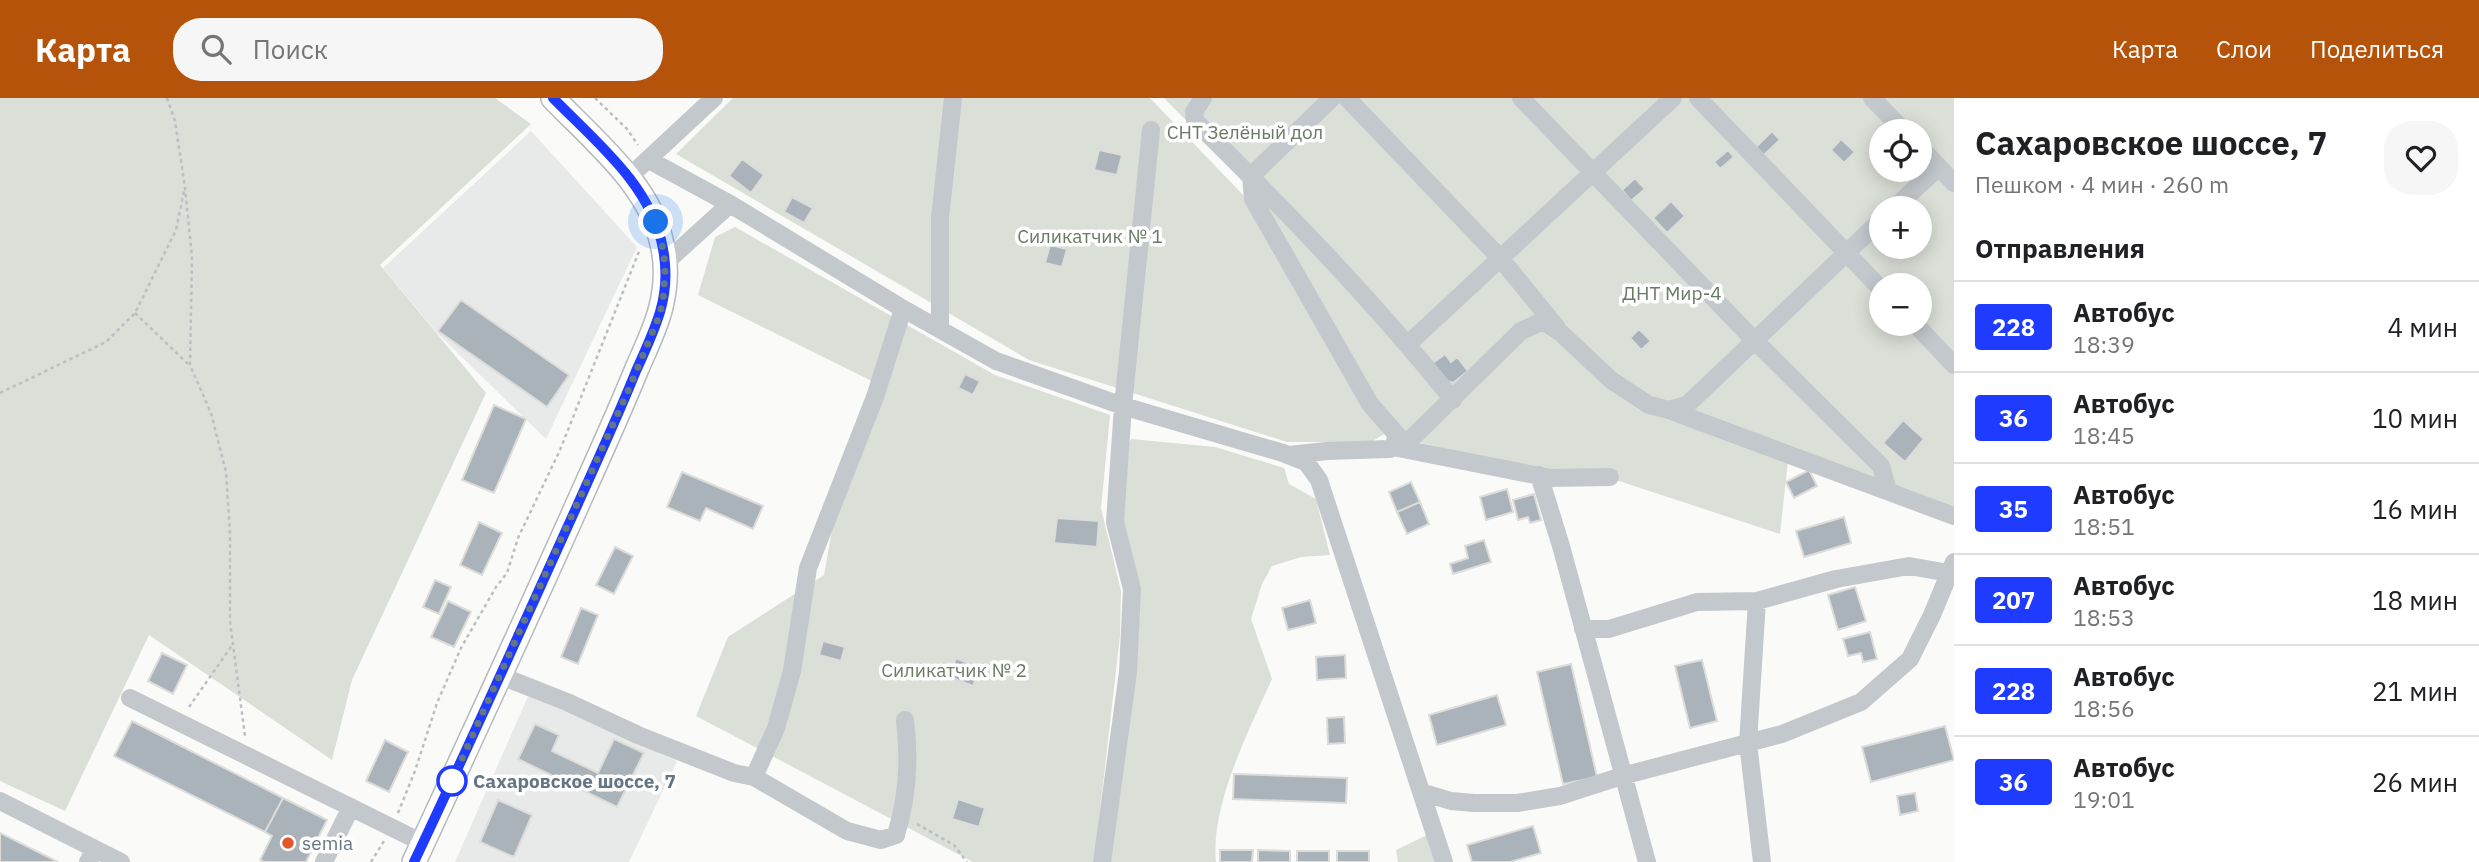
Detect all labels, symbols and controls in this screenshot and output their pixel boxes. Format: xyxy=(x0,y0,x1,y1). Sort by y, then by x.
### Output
search box xyxy=(173,18,663,81)
text: Карта xyxy=(35,28,131,71)
icon: search xyxy=(197,30,235,68)
text: Поиск xyxy=(253,32,328,66)
text: Карта xyxy=(2112,33,2178,65)
text: Слои xyxy=(2216,33,2272,65)
text: Поделиться xyxy=(2310,33,2444,65)
map controls xyxy=(1869,119,1932,336)
button: locate xyxy=(1869,119,1932,182)
park label: СНТ Зелёный дол xyxy=(1167,120,1323,144)
text: Сахаровское шоссе, 7 xyxy=(1975,121,2327,164)
button: heart xyxy=(2384,121,2458,195)
text: Пешком · 4 мин · 260 m xyxy=(1975,169,2229,199)
button: + xyxy=(1869,196,1932,259)
your location xyxy=(638,204,673,239)
park label: Силикатчик № 1 xyxy=(1017,224,1163,248)
text: Отправления xyxy=(1975,231,2145,265)
button: − xyxy=(1869,273,1932,336)
park label: ДНТ Мир-4 xyxy=(1622,281,1722,305)
text: Автобус xyxy=(2073,295,2175,329)
text: 4 мин xyxy=(2388,310,2458,344)
text: 228 xyxy=(1992,311,2035,343)
text: 18:39 xyxy=(2073,329,2135,359)
text: Автобус xyxy=(2073,386,2175,420)
text: 10 мин xyxy=(2372,401,2458,435)
text: 36 xyxy=(1999,402,2028,434)
text: 18:45 xyxy=(2073,420,2135,450)
text: Автобус xyxy=(2073,477,2175,511)
text: 16 мин xyxy=(2372,492,2458,526)
text: 35 xyxy=(1999,493,2028,525)
text: 18:51 xyxy=(2073,511,2135,541)
text: Автобус xyxy=(2073,568,2175,602)
text: 18 мин xyxy=(2372,583,2458,617)
text: 207 xyxy=(1992,584,2035,616)
text: 18:53 xyxy=(2073,602,2135,632)
park label: Силикатчик № 2 xyxy=(881,658,1027,682)
text: Автобус xyxy=(2073,659,2175,693)
text: 21 мин xyxy=(2372,674,2458,708)
text: 228 xyxy=(1992,675,2035,707)
text: 18:56 xyxy=(2073,693,2135,723)
text: Автобус xyxy=(2073,750,2175,784)
text: 26 мин xyxy=(2372,765,2458,799)
marker: Сахаровское шоссе, 7 xyxy=(437,766,467,796)
text: 36 xyxy=(1999,766,2028,798)
place label: Сахаровское шоссе, 7 xyxy=(473,769,676,793)
text: 19:01 xyxy=(2073,784,2135,814)
place label: semia xyxy=(302,831,353,855)
marker: semia xyxy=(280,835,296,851)

